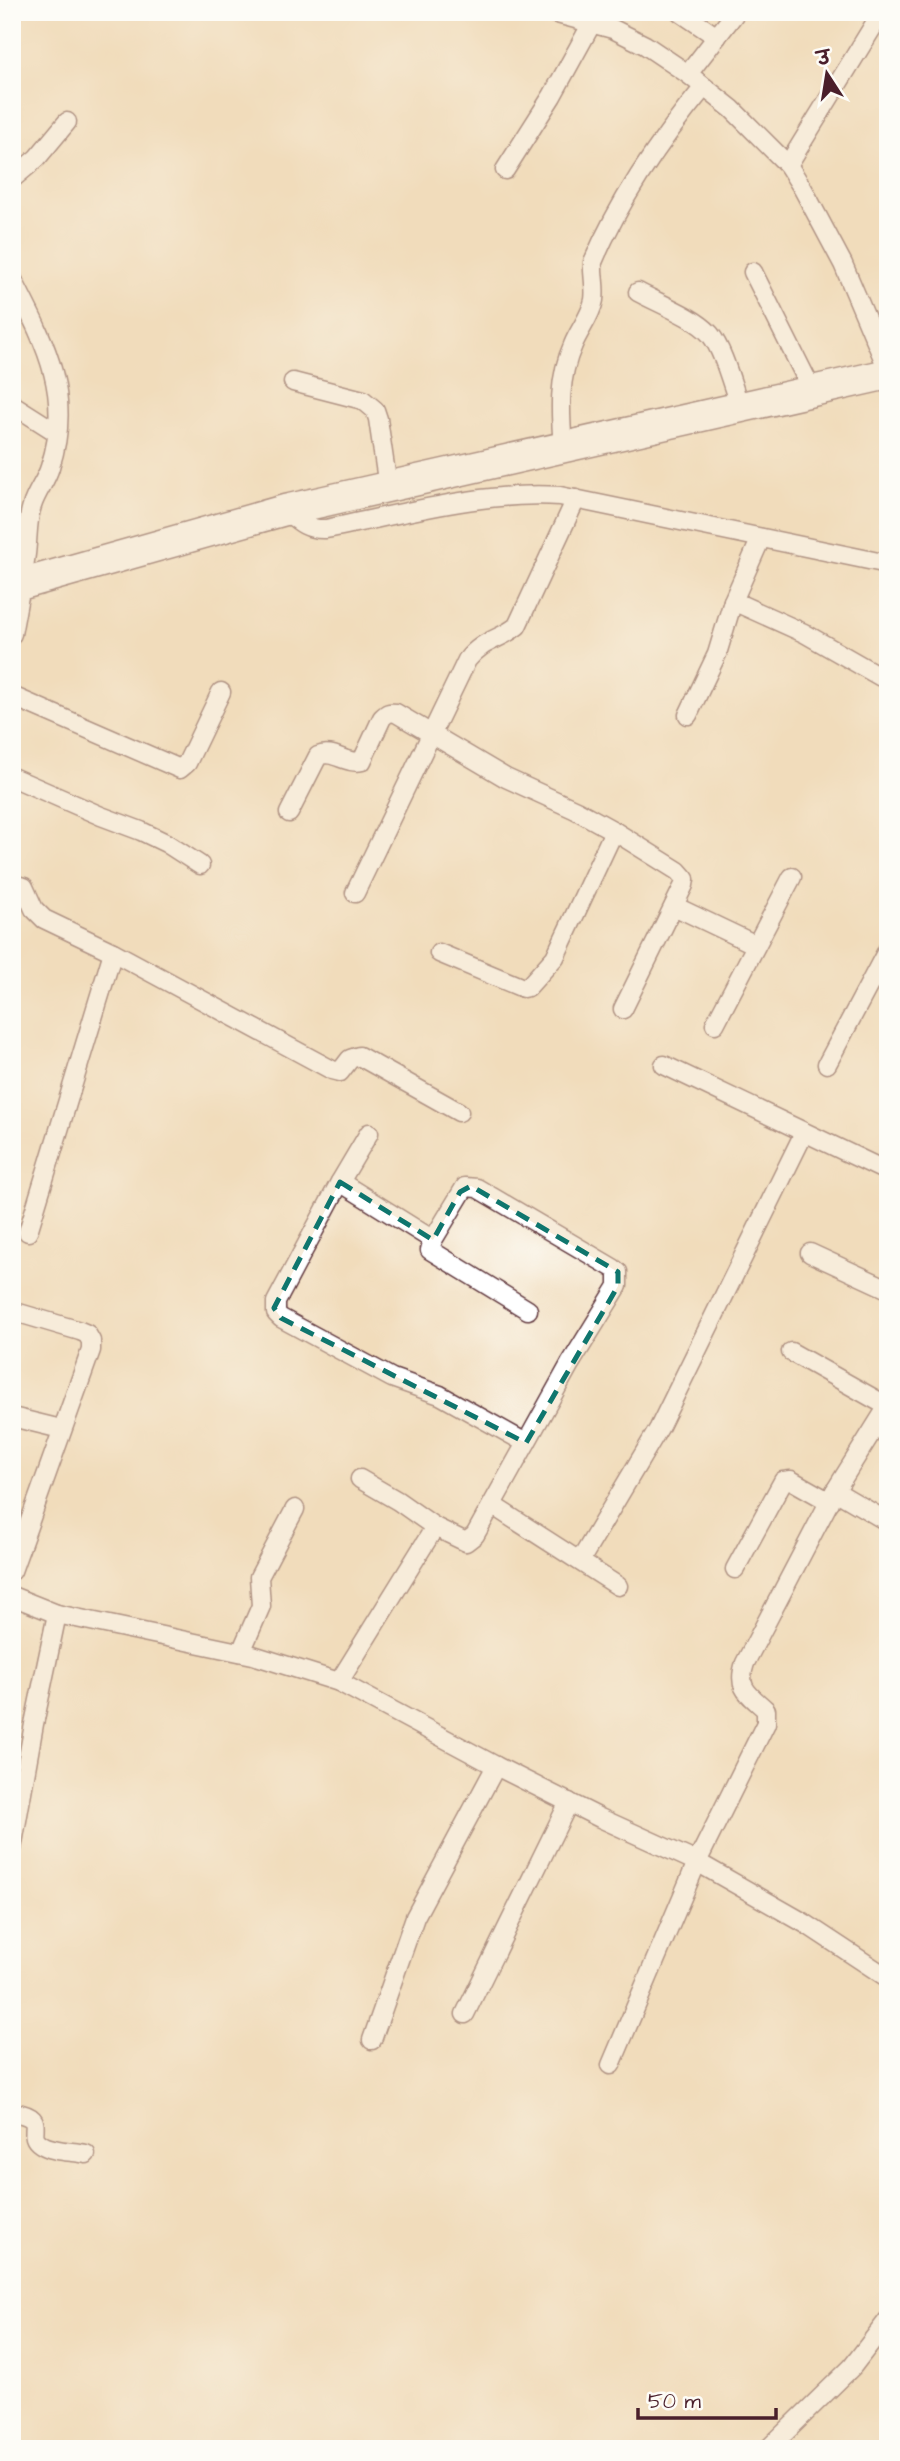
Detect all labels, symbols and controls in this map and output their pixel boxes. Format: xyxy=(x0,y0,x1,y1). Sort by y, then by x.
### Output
north arrow xyxy=(792,38,862,108)
text: उ xyxy=(813,44,835,74)
scale bar xyxy=(638,2377,776,2421)
text: 50 m xyxy=(648,2387,702,2416)

